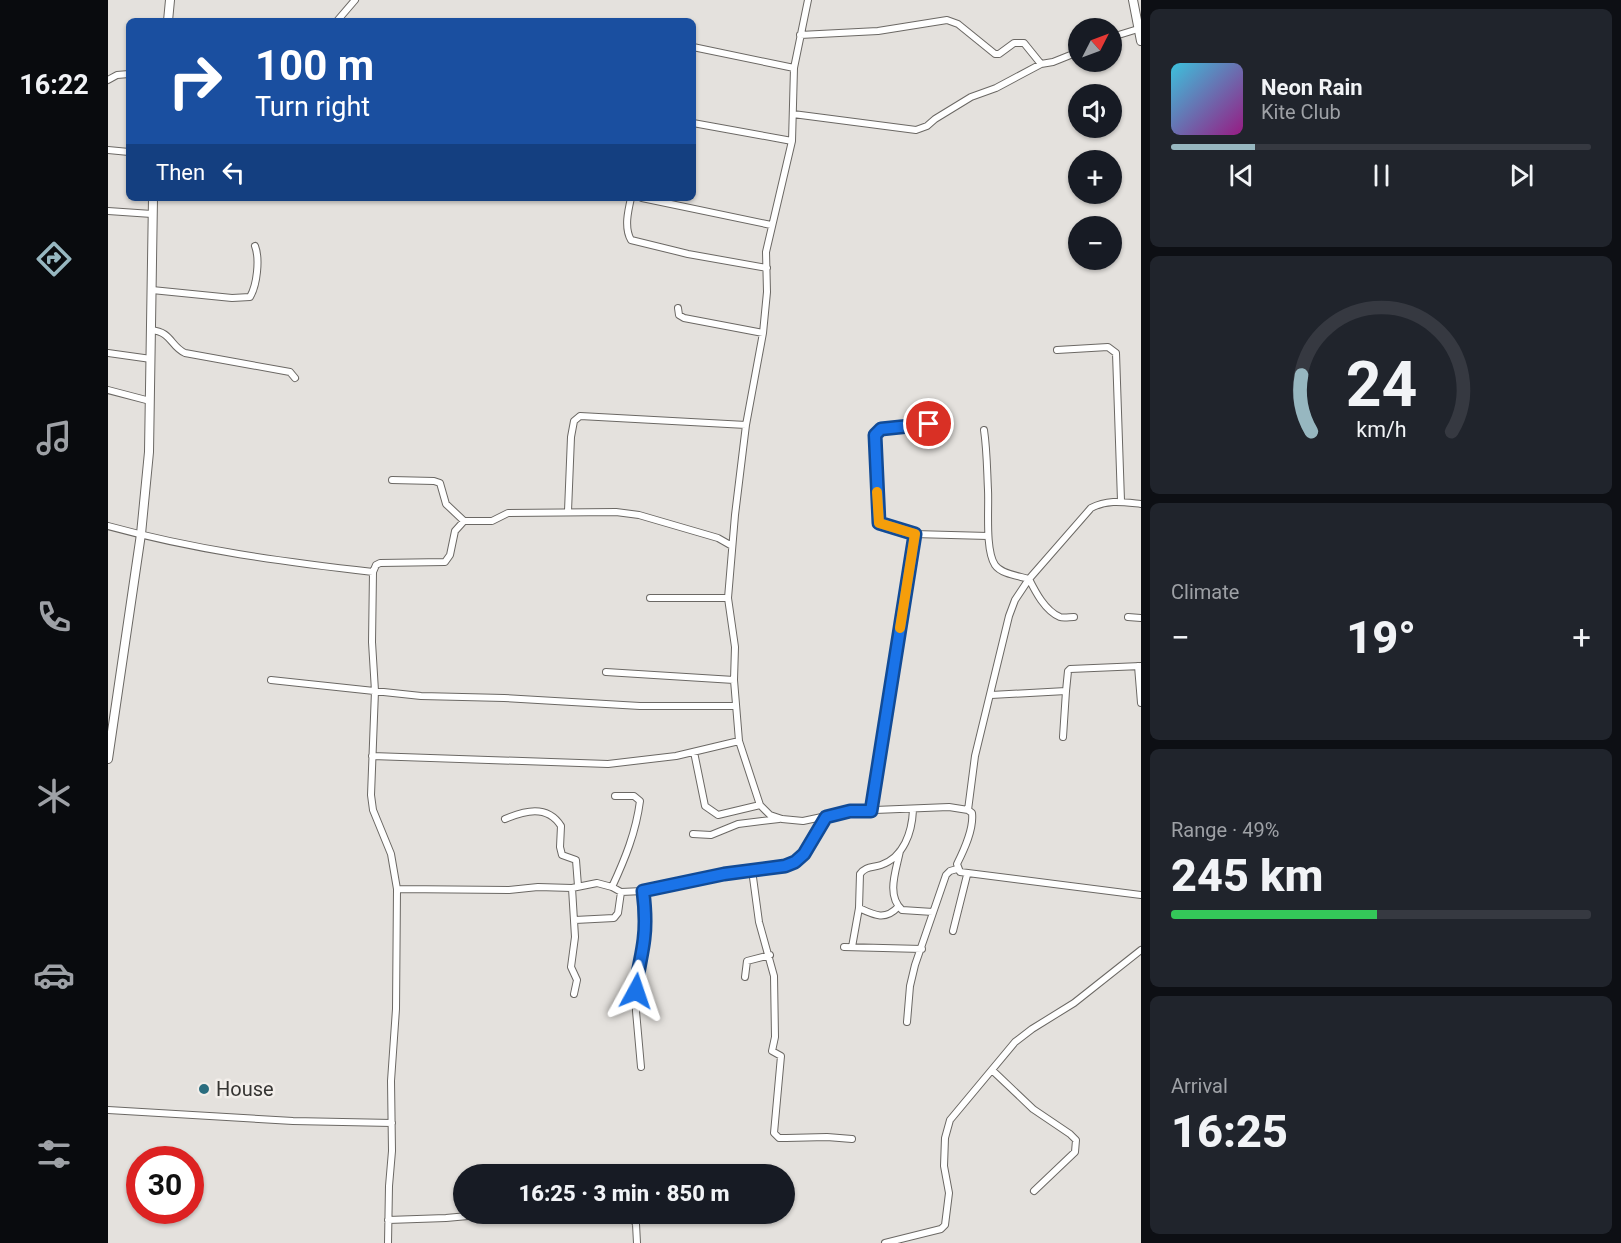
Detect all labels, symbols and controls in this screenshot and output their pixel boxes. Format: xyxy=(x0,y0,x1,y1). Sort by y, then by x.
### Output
north arrow xyxy=(1068,18,1122,72)
map controls xyxy=(1068,18,1122,270)
text: 100 m xyxy=(255,41,374,90)
icon: right xyxy=(156,42,234,120)
text: 16:22 xyxy=(19,69,89,101)
text: Neon Rain xyxy=(1261,75,1363,100)
button: sound xyxy=(1068,84,1122,138)
text: Turn right xyxy=(255,91,370,123)
text: Kite Club xyxy=(1261,100,1341,124)
button: + xyxy=(1068,150,1122,204)
icon: left xyxy=(217,156,250,189)
icon: previous xyxy=(1225,159,1258,192)
icon: pause xyxy=(1365,159,1398,192)
icon: next xyxy=(1505,159,1538,192)
text: Then xyxy=(156,160,205,185)
button: − xyxy=(1068,216,1122,270)
icon: directions xyxy=(33,238,75,280)
text: 24 xyxy=(1345,348,1417,421)
pin xyxy=(903,398,954,449)
icon: arrive xyxy=(912,407,945,440)
icon: music xyxy=(33,417,75,459)
text: km/h xyxy=(1356,417,1406,442)
text: Climate xyxy=(1171,580,1239,604)
icon: phone xyxy=(33,596,75,638)
text: 19° xyxy=(1346,611,1416,664)
text: − xyxy=(1171,618,1190,657)
text: + xyxy=(1572,618,1591,657)
icon: climate xyxy=(33,775,75,817)
text: Range · 49% xyxy=(1171,818,1279,842)
text: 245 km xyxy=(1171,849,1323,902)
icon: car xyxy=(33,954,75,996)
position arrow xyxy=(604,959,668,1023)
text: Arrival xyxy=(1171,1074,1228,1098)
place label: House xyxy=(216,1077,274,1101)
marker: House xyxy=(197,1082,211,1096)
text: 16:25 xyxy=(1171,1105,1288,1158)
icon: filters xyxy=(33,1133,75,1175)
speed limit sign: 30 xyxy=(126,1146,204,1224)
text: 16:25 · 3 min · 850 m xyxy=(519,1181,729,1206)

